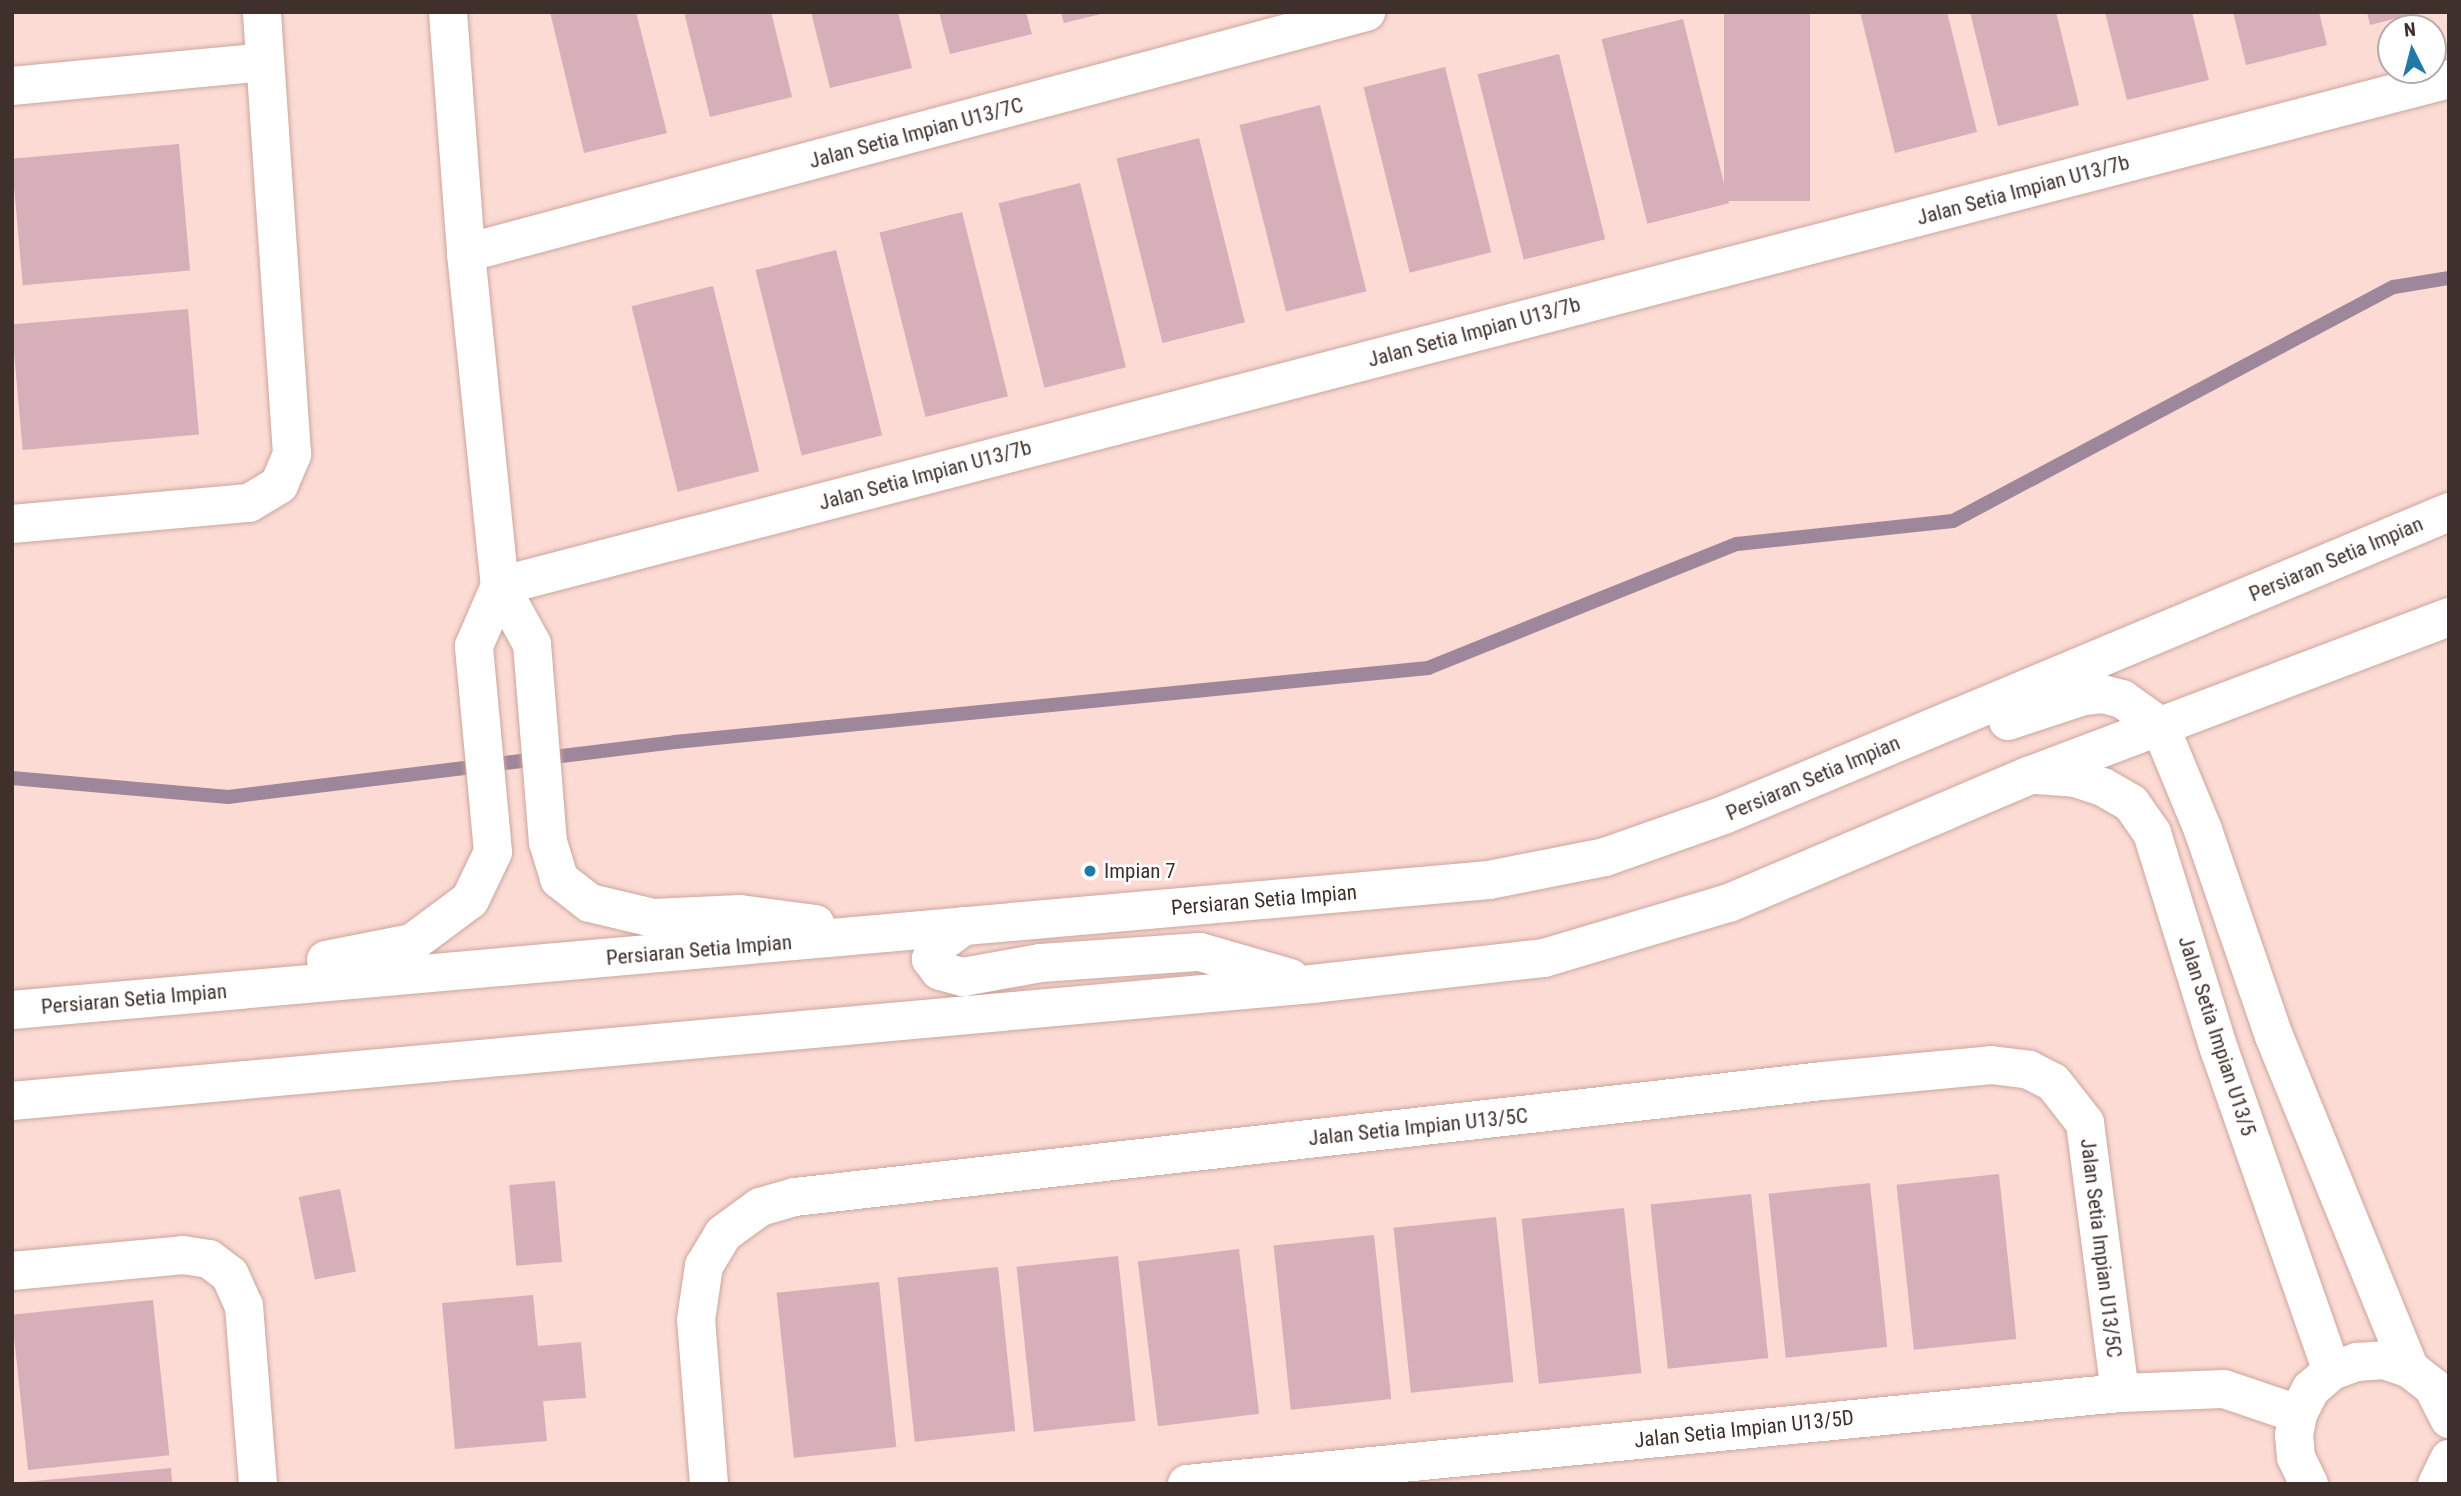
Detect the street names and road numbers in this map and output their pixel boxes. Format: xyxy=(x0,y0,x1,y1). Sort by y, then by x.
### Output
street label: Jalan Setia Impian U13/7C xyxy=(806,92,1026,174)
street label: Jalan Setia Impian U13/7b xyxy=(1914,149,2132,231)
street label: Jalan Setia Impian U13/7b xyxy=(1365,291,1583,373)
street label: Jalan Setia Impian U13/7b xyxy=(816,434,1034,516)
street label: Persiaran Setia Impian xyxy=(2245,511,2427,607)
street label: Persiaran Setia Impian xyxy=(1722,730,1904,826)
street label: Persiaran Setia Impian xyxy=(1170,879,1358,921)
street label: Persiaran Setia Impian xyxy=(605,929,793,971)
street label: Jalan Setia Impian U13/5 xyxy=(2173,933,2261,1139)
street label: Persiaran Setia Impian xyxy=(40,978,228,1020)
street label: Jalan Setia Impian U13/5C xyxy=(1307,1103,1529,1151)
street label: Jalan Setia Impian U13/5C xyxy=(2075,1137,2127,1359)
street label: Jalan Setia Impian U13/5D xyxy=(1633,1405,1855,1453)

